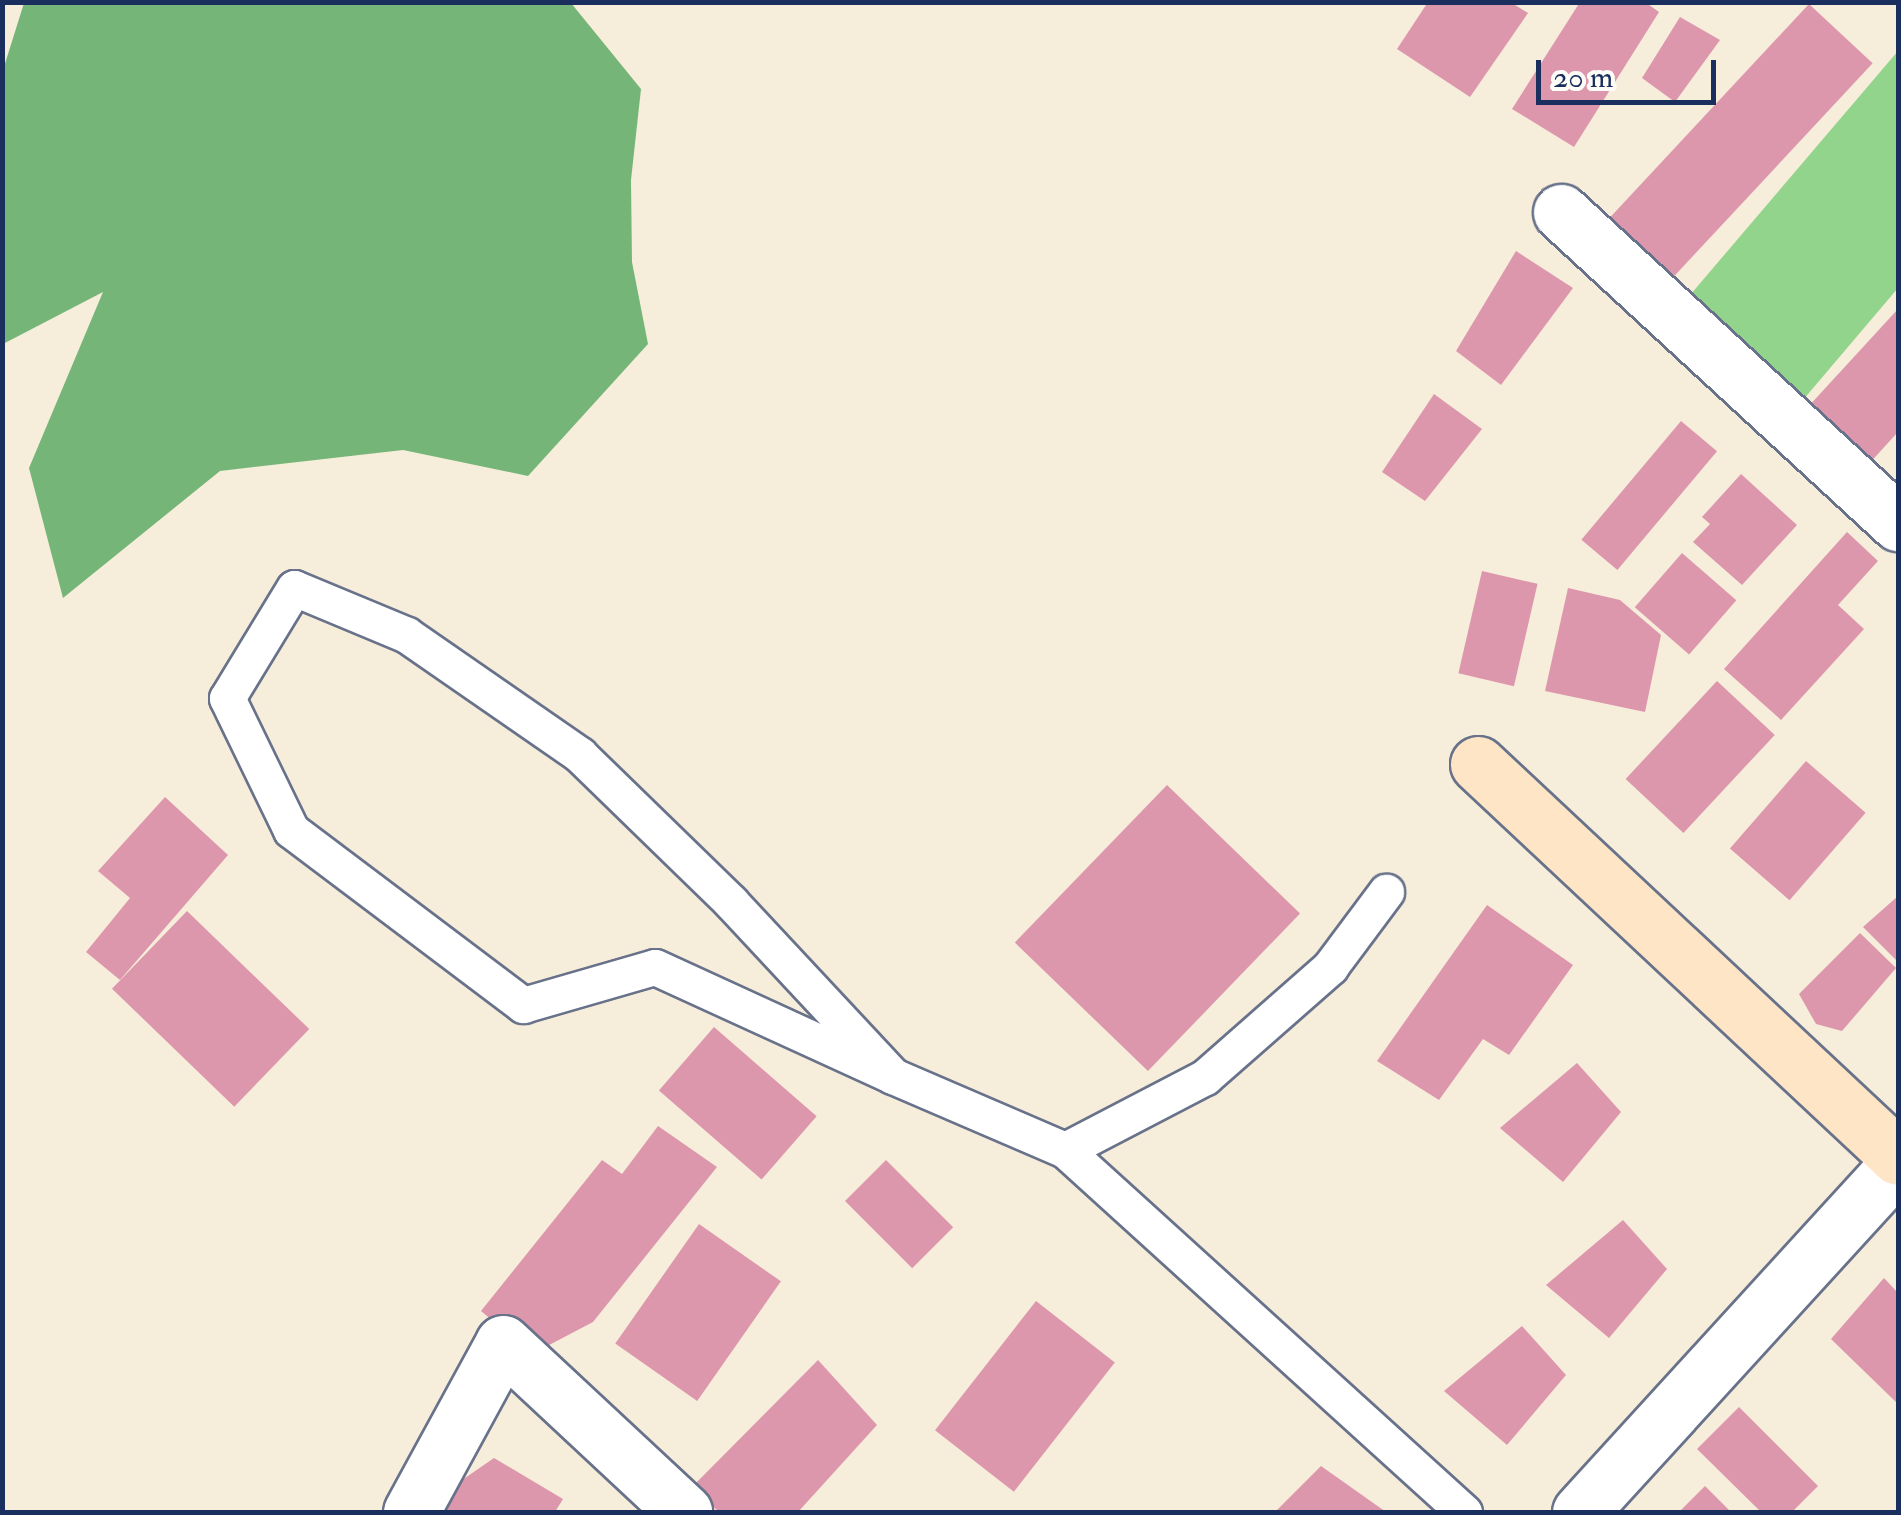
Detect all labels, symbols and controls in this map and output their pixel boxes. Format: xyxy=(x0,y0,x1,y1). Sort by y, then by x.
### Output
scale bar xyxy=(1541,40,1721,102)
text: 20 m xyxy=(1553,59,1613,96)

